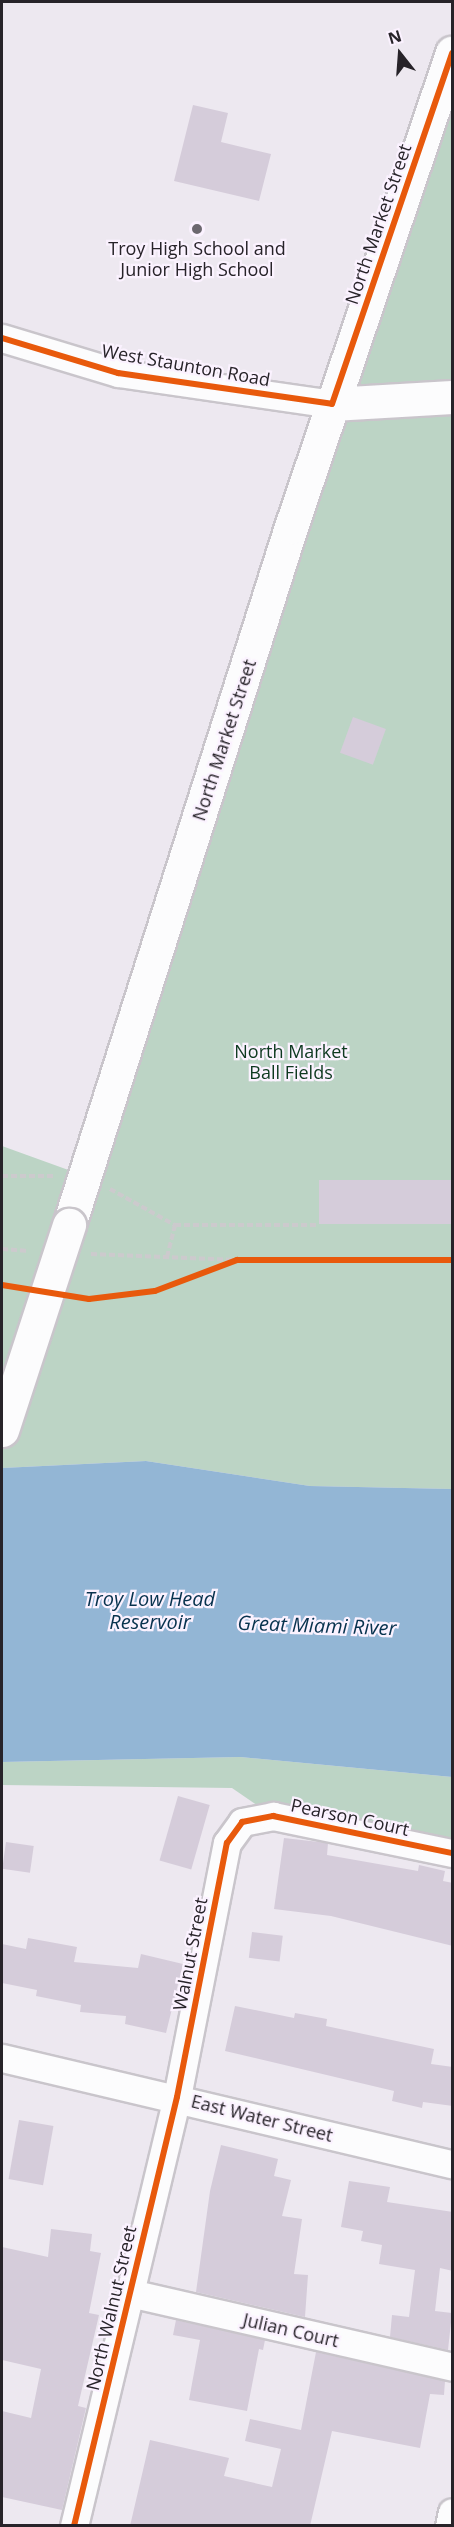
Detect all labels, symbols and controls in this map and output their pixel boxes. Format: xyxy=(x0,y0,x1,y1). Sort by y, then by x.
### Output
north arrow xyxy=(370,24,430,84)
text: N xyxy=(385,24,404,49)
street label: North Market Street xyxy=(340,141,416,307)
marker: Troy High School and Junior High School xyxy=(190,222,204,236)
place label: Troy High School and Junior High School xyxy=(108,238,286,280)
street label: West Staunton Road xyxy=(100,340,272,390)
street label: North Market Street xyxy=(188,657,260,823)
park label: North Market Ball Fields xyxy=(234,1041,348,1084)
water label: Troy Low Head Reservoir xyxy=(85,1587,215,1634)
water label: Great Miami River xyxy=(237,1610,397,1640)
street label: Pearson Court xyxy=(289,1794,411,1840)
street label: Walnut Street xyxy=(168,1896,212,2012)
street label: East Water Street xyxy=(189,2090,335,2146)
street label: North Walnut Street xyxy=(82,2223,140,2393)
street label: Julian Court xyxy=(241,2308,341,2352)

